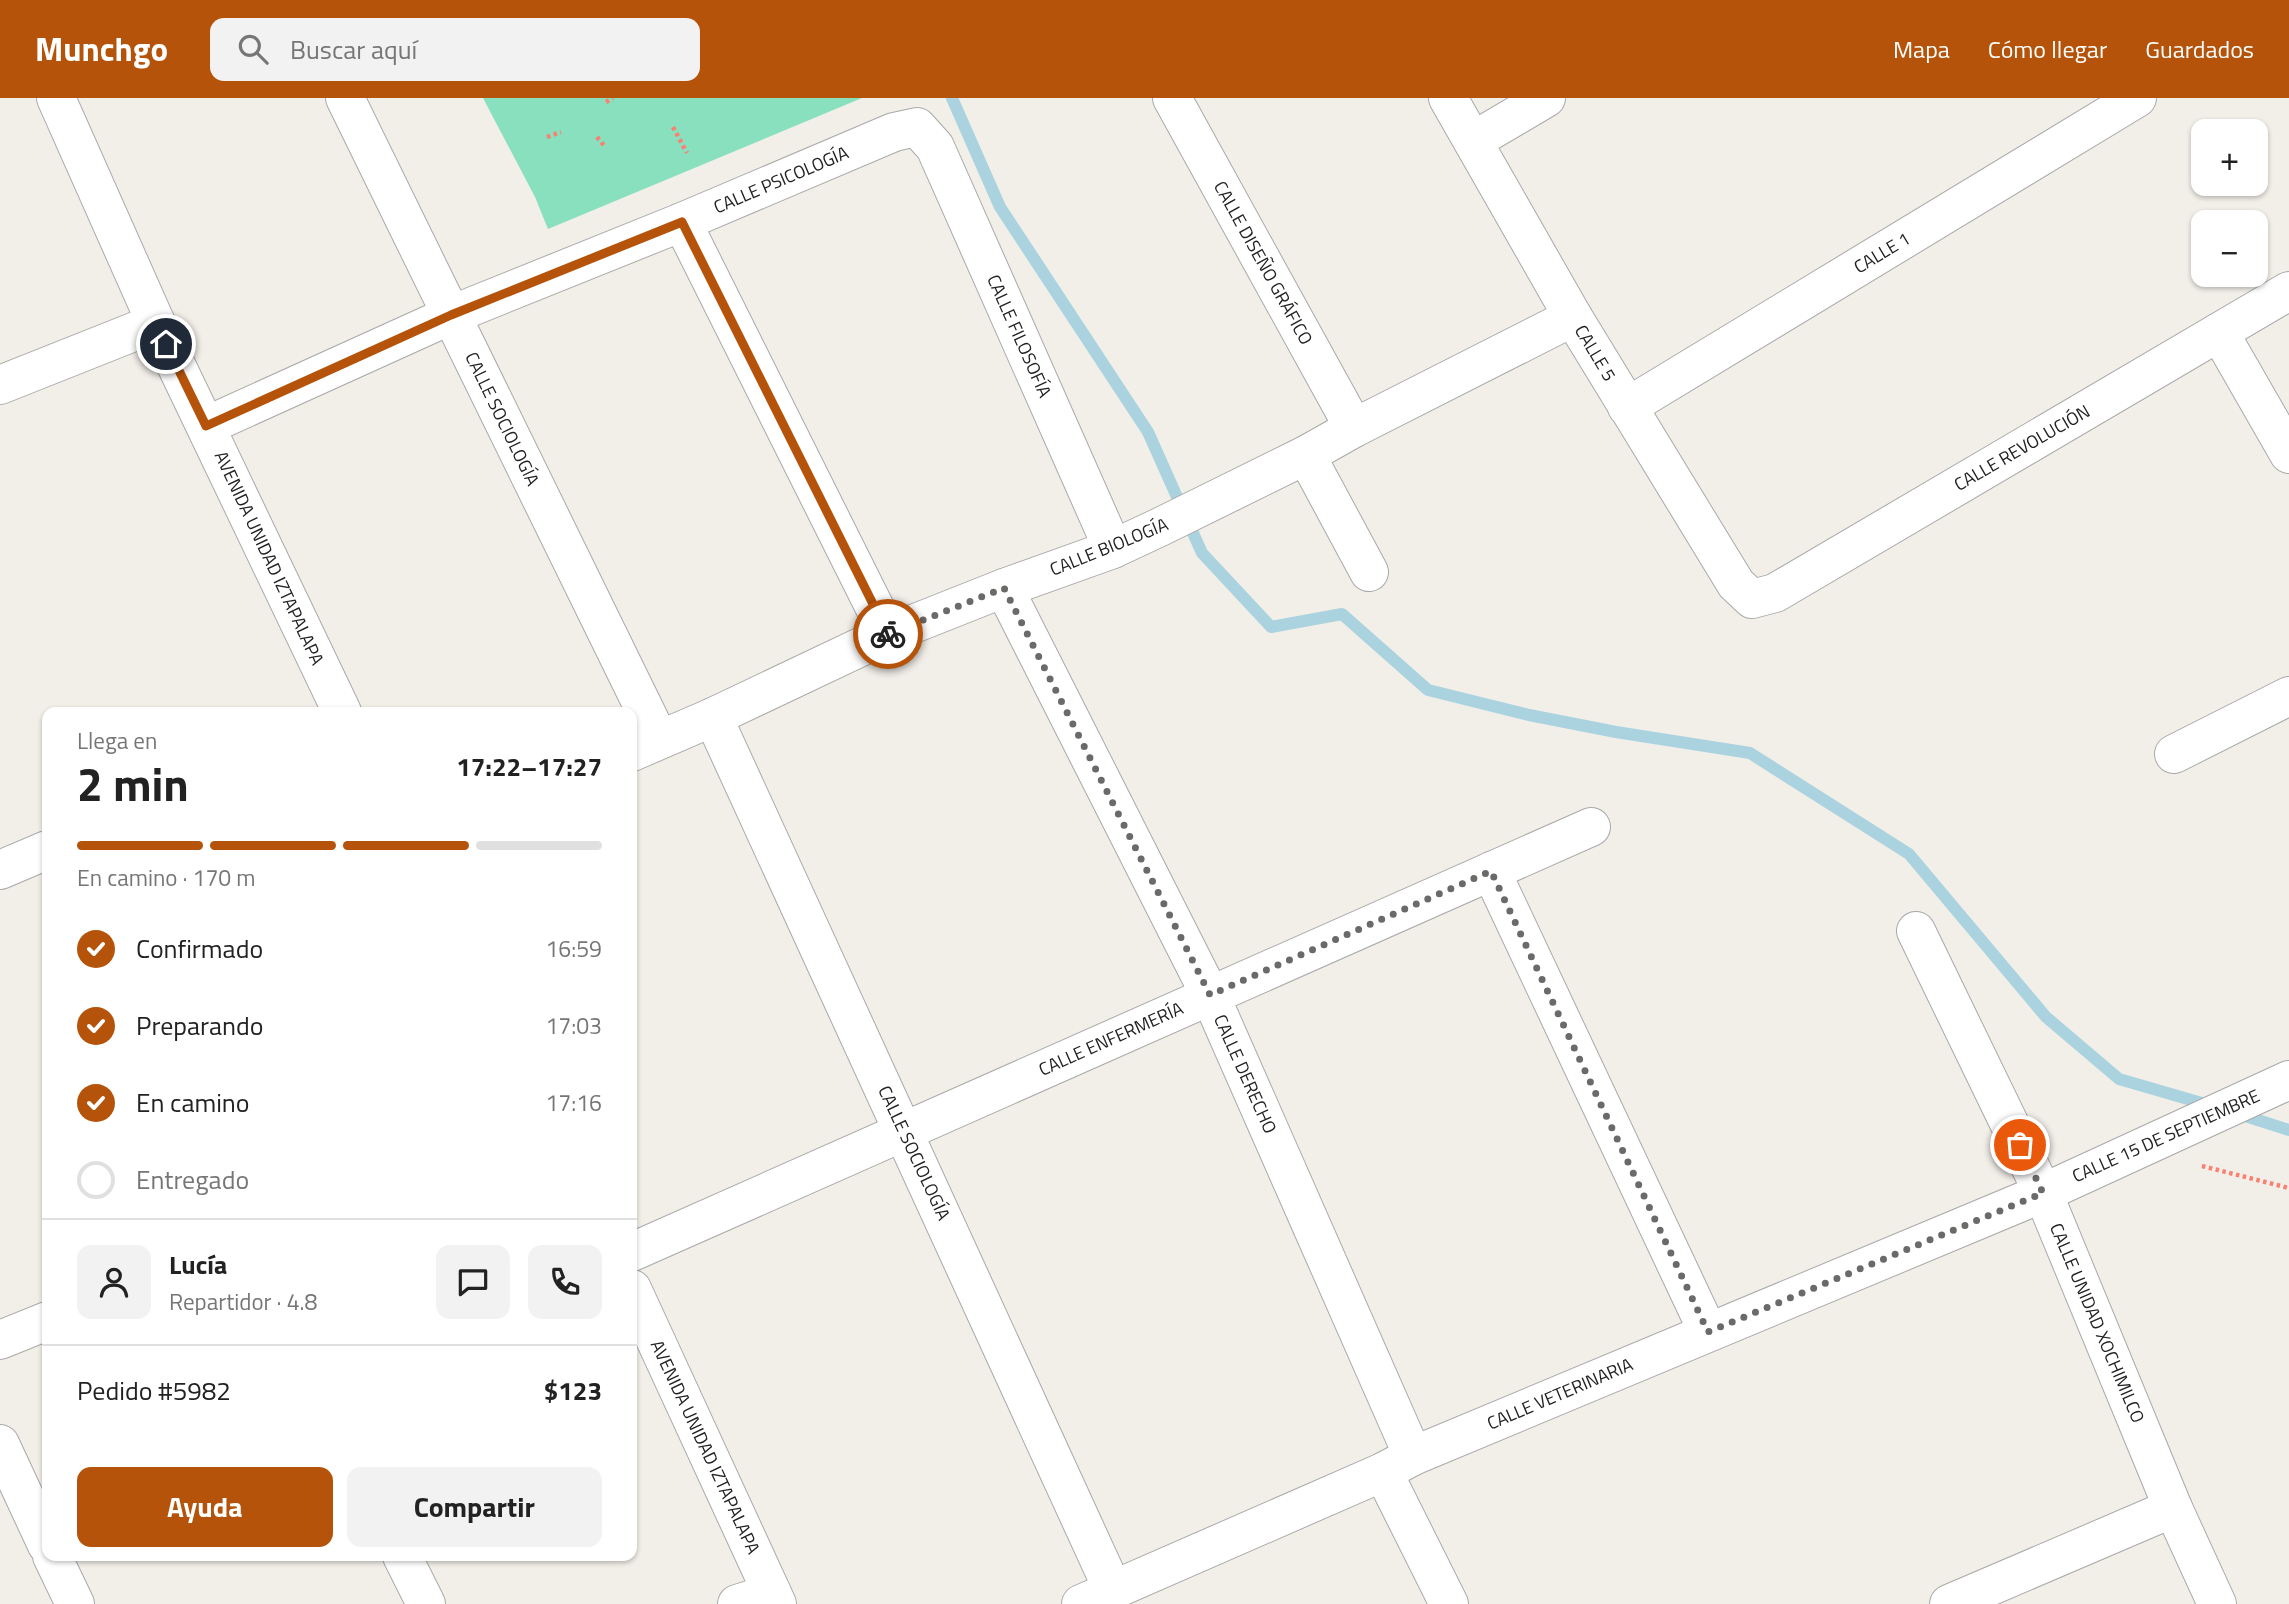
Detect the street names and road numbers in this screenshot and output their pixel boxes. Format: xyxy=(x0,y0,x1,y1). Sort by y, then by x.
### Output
street label: CALLE PSICOLOGÍA xyxy=(709,139,853,220)
street label: CALLE DISEÑO GRÁFICO xyxy=(1207,176,1320,350)
street label: CALLE 1 xyxy=(1848,225,1915,280)
street label: CALLE FILOSOFÍA xyxy=(980,270,1059,402)
street label: CALLE 5 xyxy=(1568,319,1623,386)
street label: CALLE SOCIOLOGÍA xyxy=(458,347,547,490)
street label: CALLE REVOLUCIÓN xyxy=(1949,398,2095,498)
street label: AVENIDA UNIDAD IZTAPALAPA xyxy=(208,446,331,670)
street label: CALLE BIOLOGÍA xyxy=(1046,510,1172,583)
street label: CALLE ENFERMERÍA xyxy=(1034,994,1188,1083)
street label: CALLE DERECHO xyxy=(1207,1010,1284,1138)
street label: CALLE SOCIOLOGÍA xyxy=(871,1081,958,1225)
street label: CALLE 15 DE SEPTIEMBRE xyxy=(2068,1082,2264,1189)
street label: CALLE UNIDAD XOCHIMILCO xyxy=(2043,1219,2152,1427)
street label: AVENIDA UNIDAD IZTAPALAPA xyxy=(644,1335,767,1559)
street label: CALLE VETERINARIA xyxy=(1483,1350,1637,1436)

